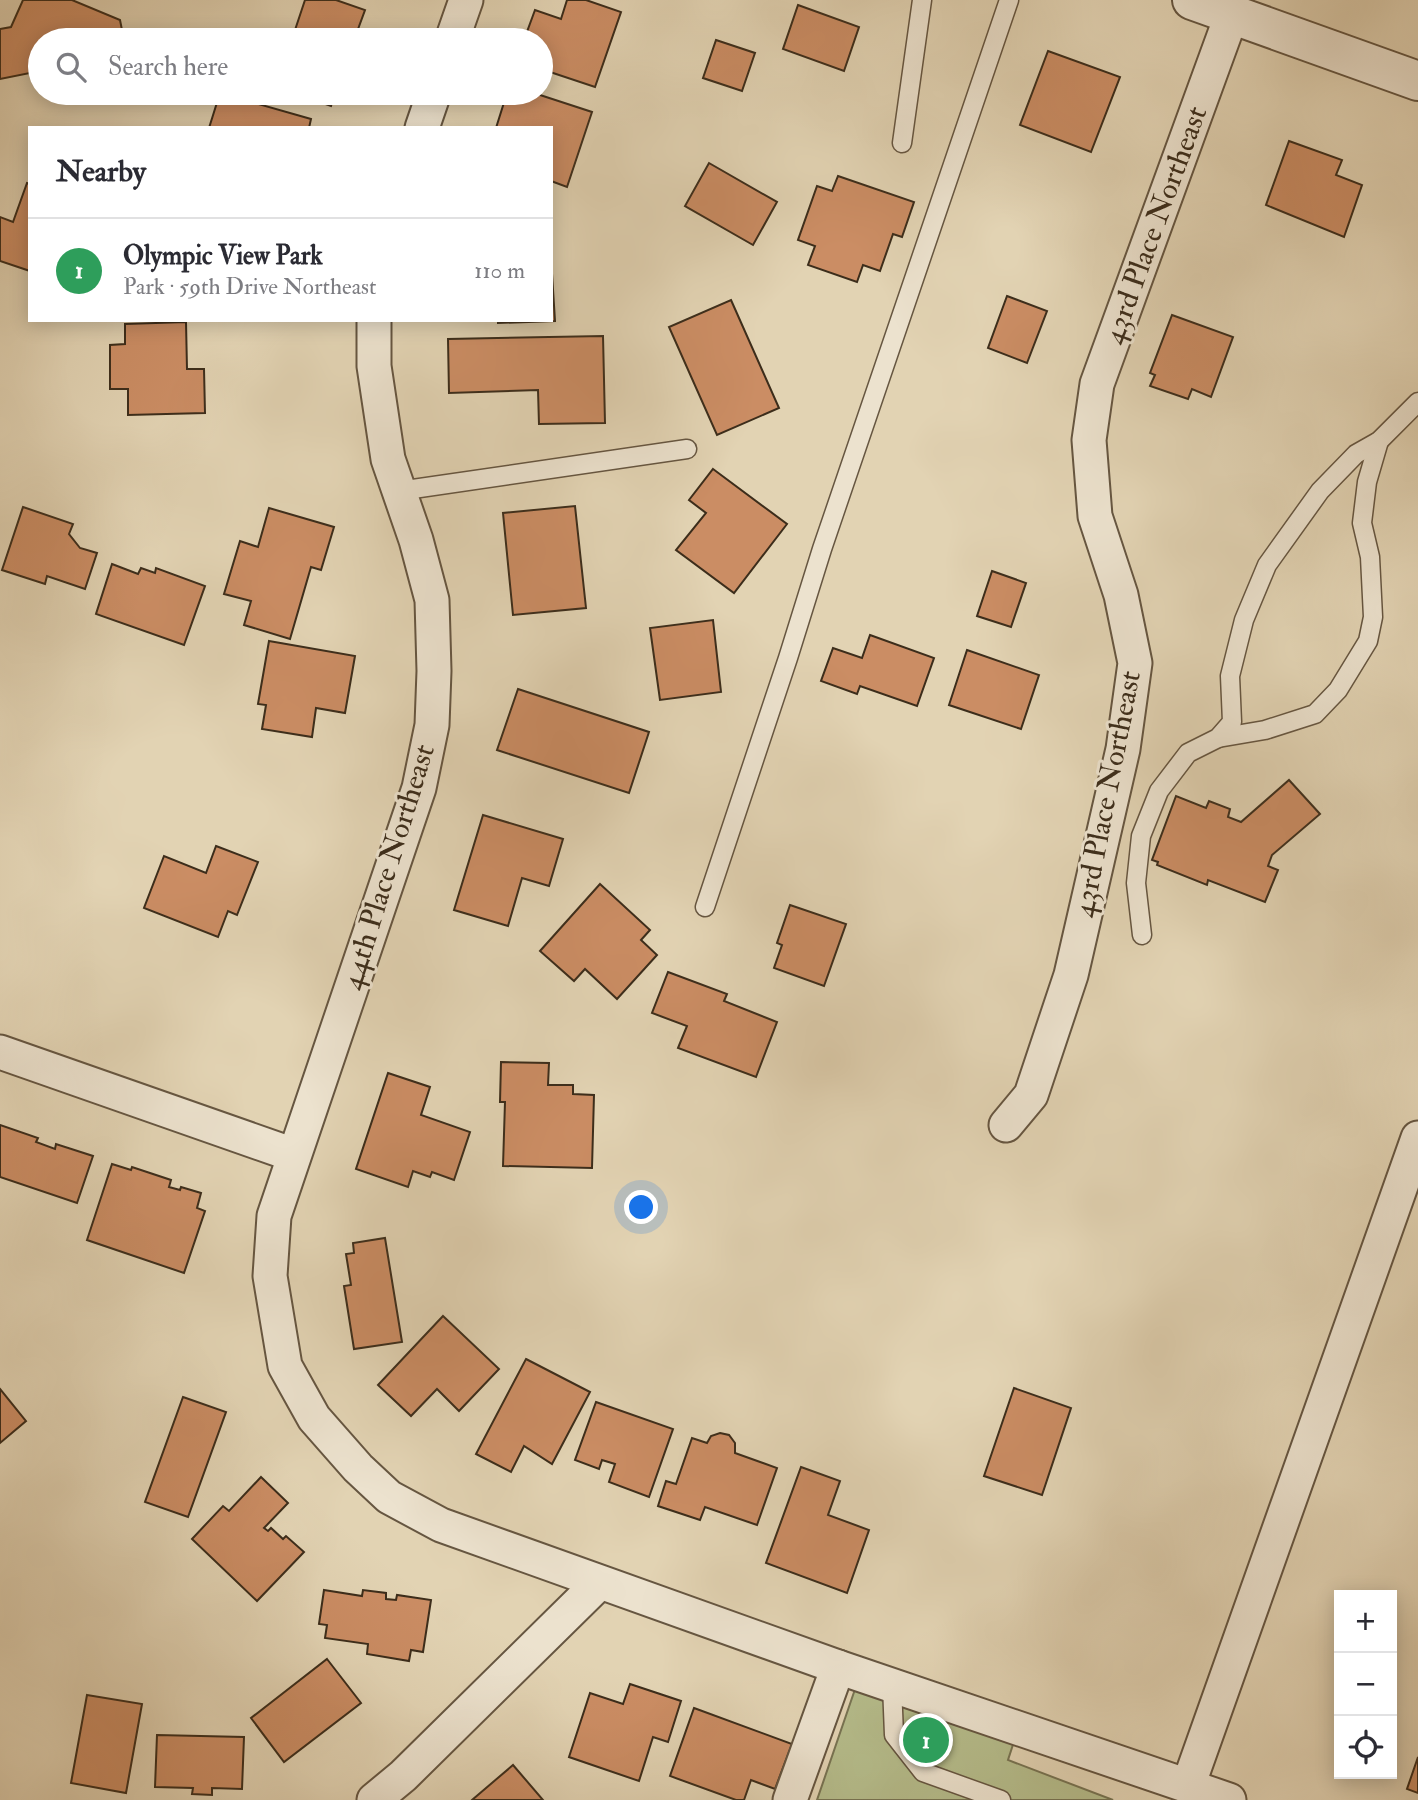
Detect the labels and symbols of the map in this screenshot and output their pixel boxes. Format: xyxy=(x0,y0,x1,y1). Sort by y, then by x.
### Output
street label: 43rd Place Northeast xyxy=(1095,101,1215,349)
street label: 43rd Place Northeast xyxy=(1065,667,1149,920)
street label: 44th Place Northeast xyxy=(333,740,443,994)
your location xyxy=(624,1190,658,1224)
pin: 1 xyxy=(903,1714,949,1766)

